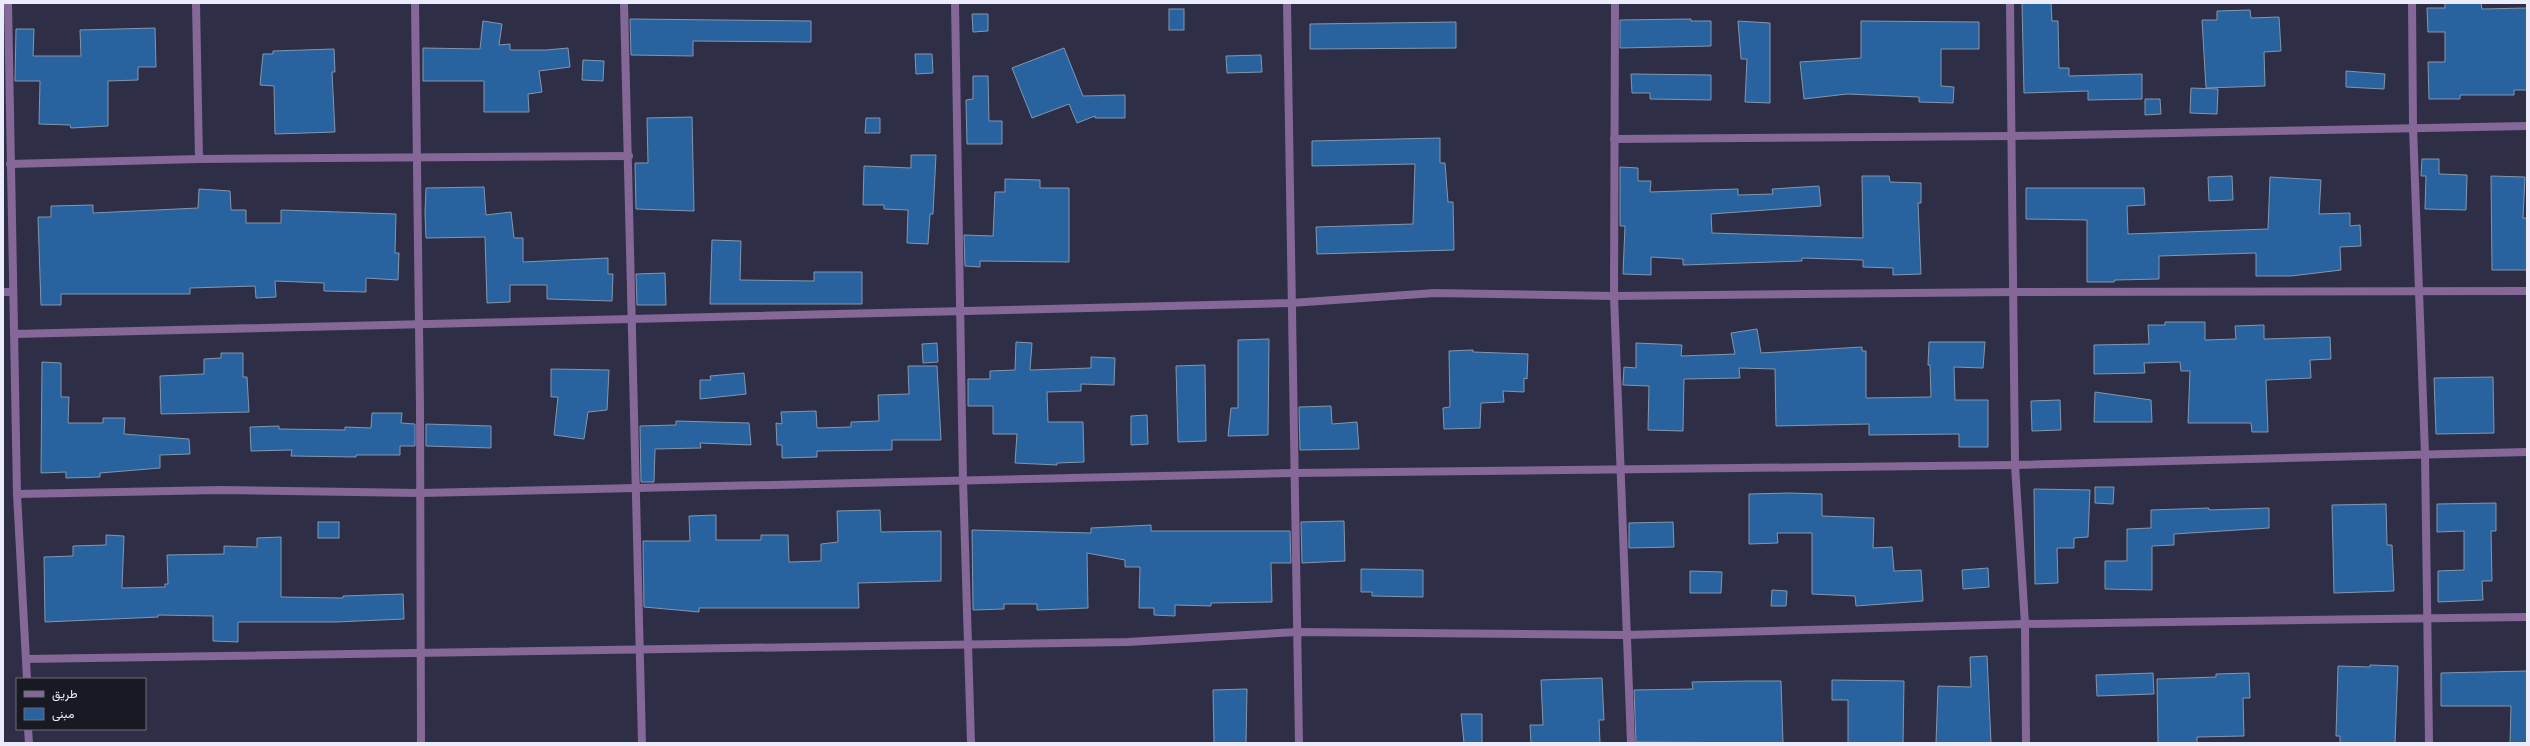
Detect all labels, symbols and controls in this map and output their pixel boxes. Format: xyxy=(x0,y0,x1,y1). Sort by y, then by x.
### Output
legend xyxy=(16,678,146,730)
text: طريق xyxy=(52,684,78,703)
text: مبنى xyxy=(52,704,74,723)

